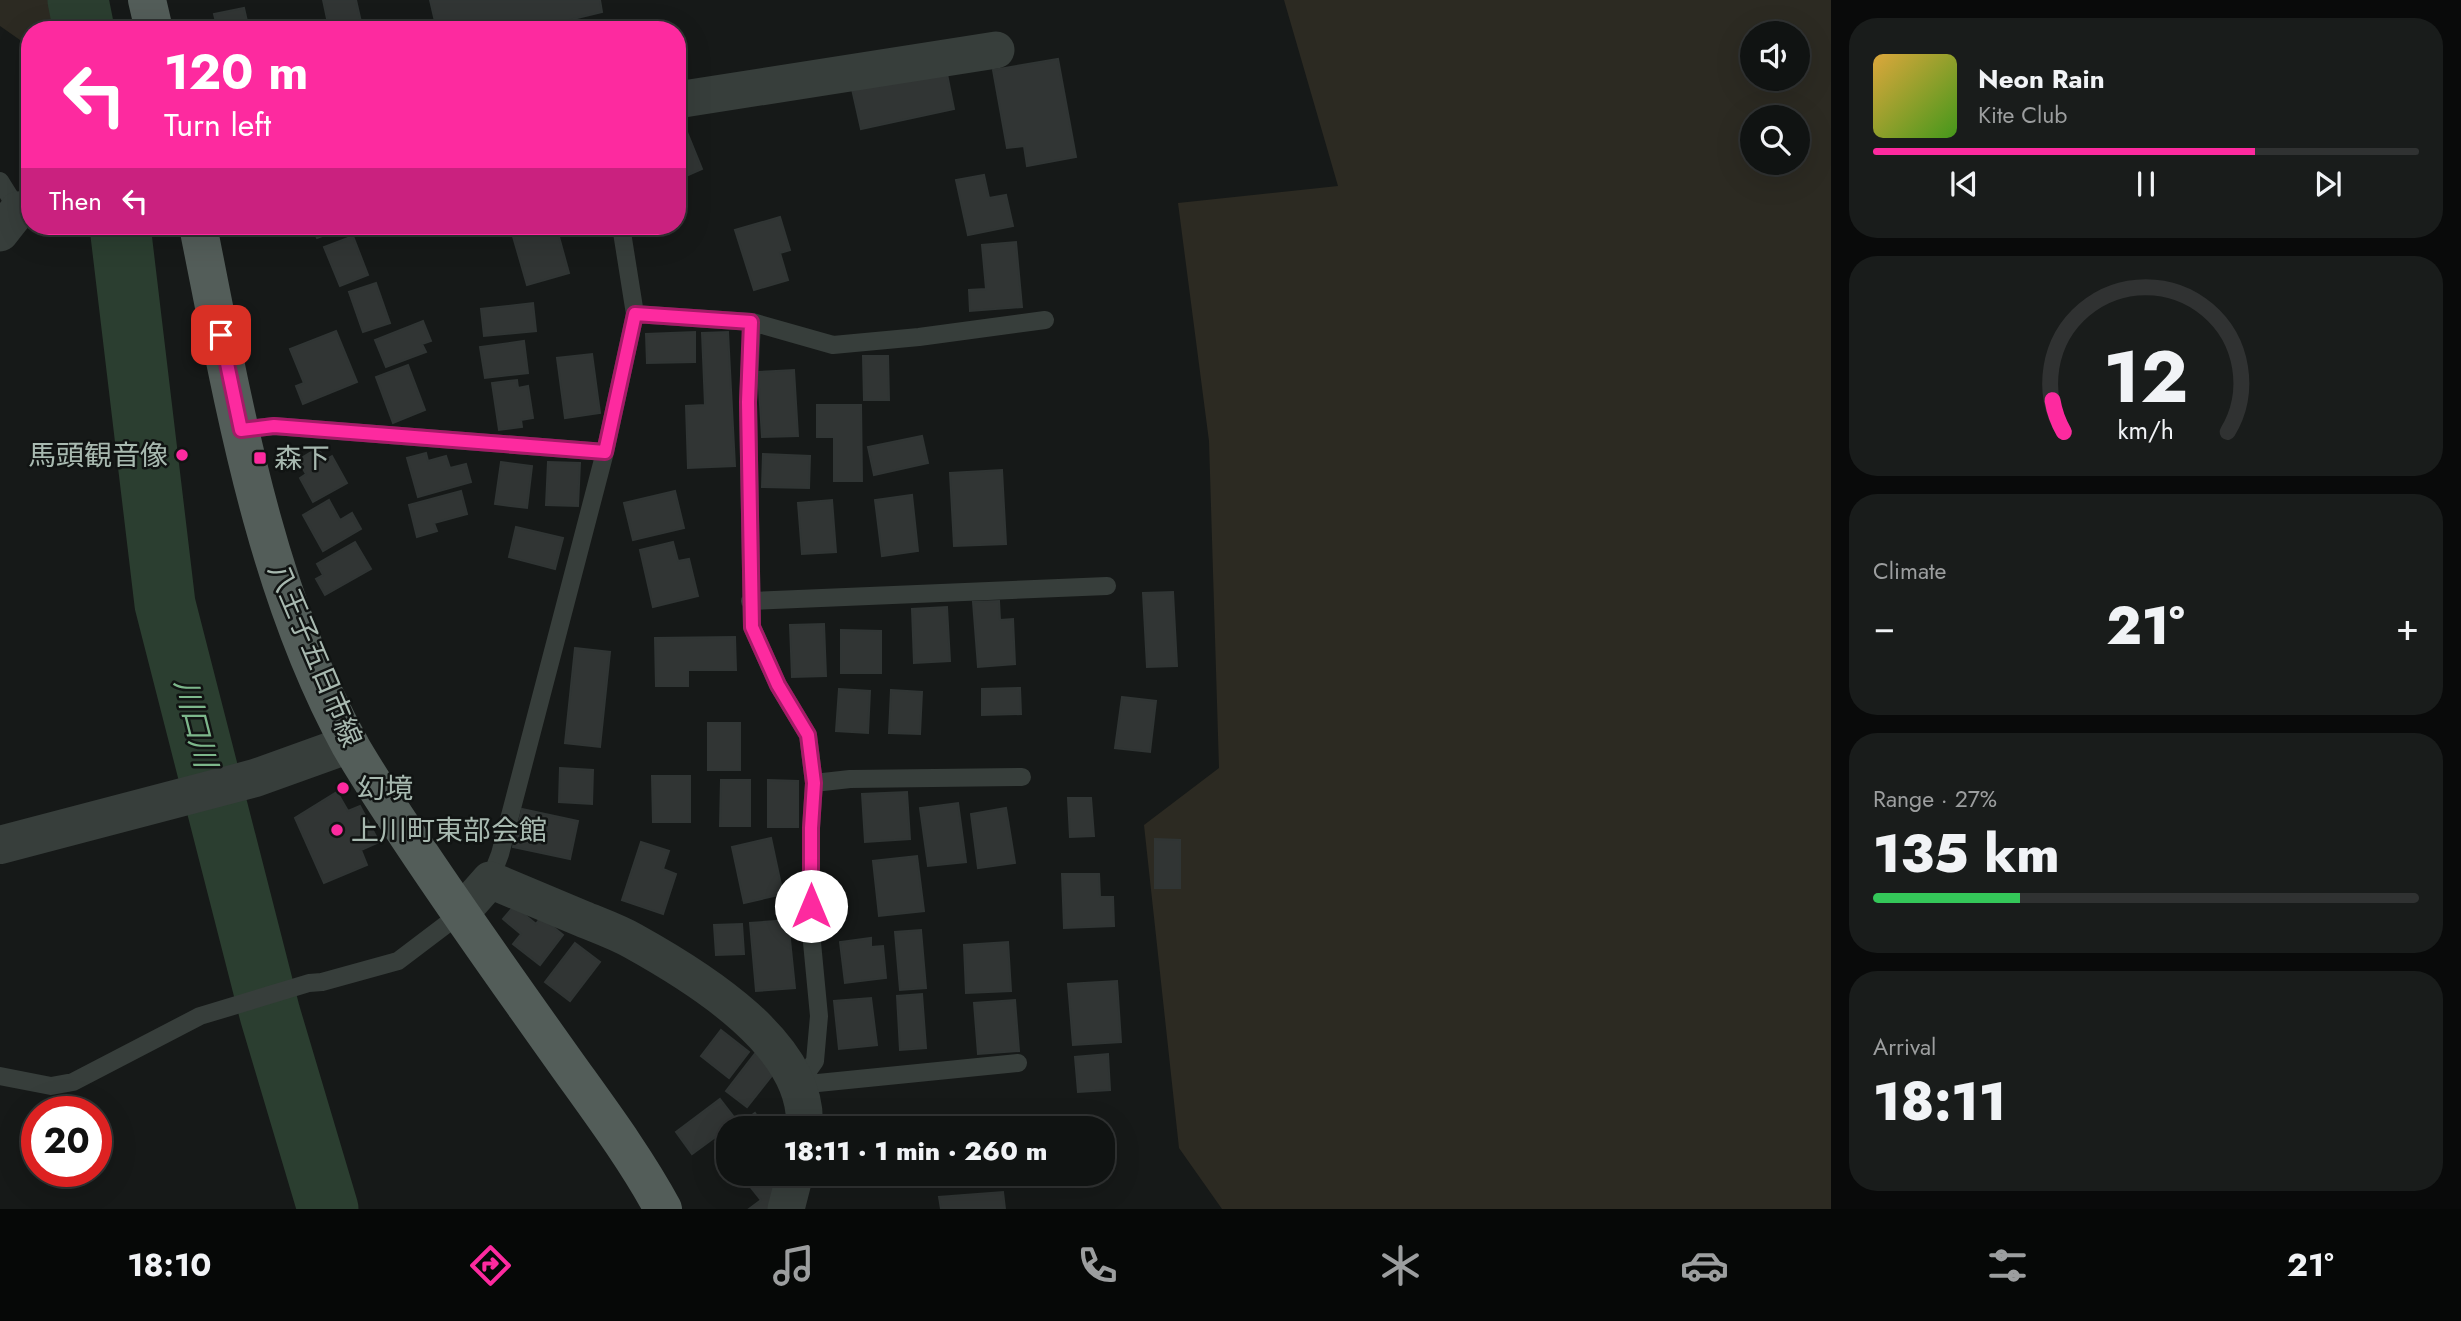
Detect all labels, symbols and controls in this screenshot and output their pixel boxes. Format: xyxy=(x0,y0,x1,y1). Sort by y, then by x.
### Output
map controls xyxy=(1740,21,1810,175)
button: sound xyxy=(1740,21,1810,91)
text: 120 m xyxy=(164,37,308,107)
icon: left xyxy=(49,49,140,140)
text: Neon Rain xyxy=(1978,60,2105,98)
text: Kite Club xyxy=(1978,98,2067,132)
text: Turn left xyxy=(164,102,271,148)
button: search xyxy=(1740,105,1810,175)
icon: previous xyxy=(1945,165,1983,203)
icon: pause xyxy=(2127,165,2165,203)
icon: next xyxy=(2309,165,2347,203)
text: Then xyxy=(49,182,102,220)
icon: left xyxy=(116,182,154,220)
pin xyxy=(191,305,251,365)
icon: arrive xyxy=(202,316,240,354)
text: 12 xyxy=(2104,325,2188,430)
text: km/h xyxy=(2118,412,2174,448)
place label: 馬頭観音像 xyxy=(28,435,168,476)
place label: 森下 xyxy=(274,438,330,479)
marker: 馬頭観音像 xyxy=(174,447,190,463)
marker: 森下 xyxy=(252,450,268,466)
text: Climate xyxy=(1873,554,1946,588)
street label: 八王子五日市線 xyxy=(258,557,372,753)
text: 21° xyxy=(2106,588,2185,664)
text: − xyxy=(1873,599,1895,654)
text: + xyxy=(2396,599,2419,654)
water label: 川口川 xyxy=(164,674,228,775)
place label: 幻境 xyxy=(357,768,413,809)
marker: 幻境 xyxy=(335,780,351,796)
text: Range · 27% xyxy=(1873,782,1997,816)
place label: 上川町東部会館 xyxy=(351,810,547,851)
text: 135 km xyxy=(1873,816,2060,892)
marker: 上川町東部会館 xyxy=(329,822,345,838)
position arrow xyxy=(774,869,848,943)
text: Arrival xyxy=(1873,1030,1936,1064)
text: 18:11 xyxy=(1873,1064,2006,1140)
speed limit sign: 20 xyxy=(21,1096,112,1187)
text: 18:11 · 1 min · 260 m xyxy=(784,1132,1047,1170)
icon: directions xyxy=(466,1241,515,1290)
icon: music xyxy=(769,1241,818,1290)
icon: phone xyxy=(1073,1241,1122,1290)
icon: climate xyxy=(1376,1241,1425,1290)
icon: car xyxy=(1680,1241,1729,1290)
icon: filters xyxy=(1983,1241,2032,1290)
text: 18:10 xyxy=(127,1242,211,1288)
text: 21° xyxy=(2287,1242,2334,1288)

